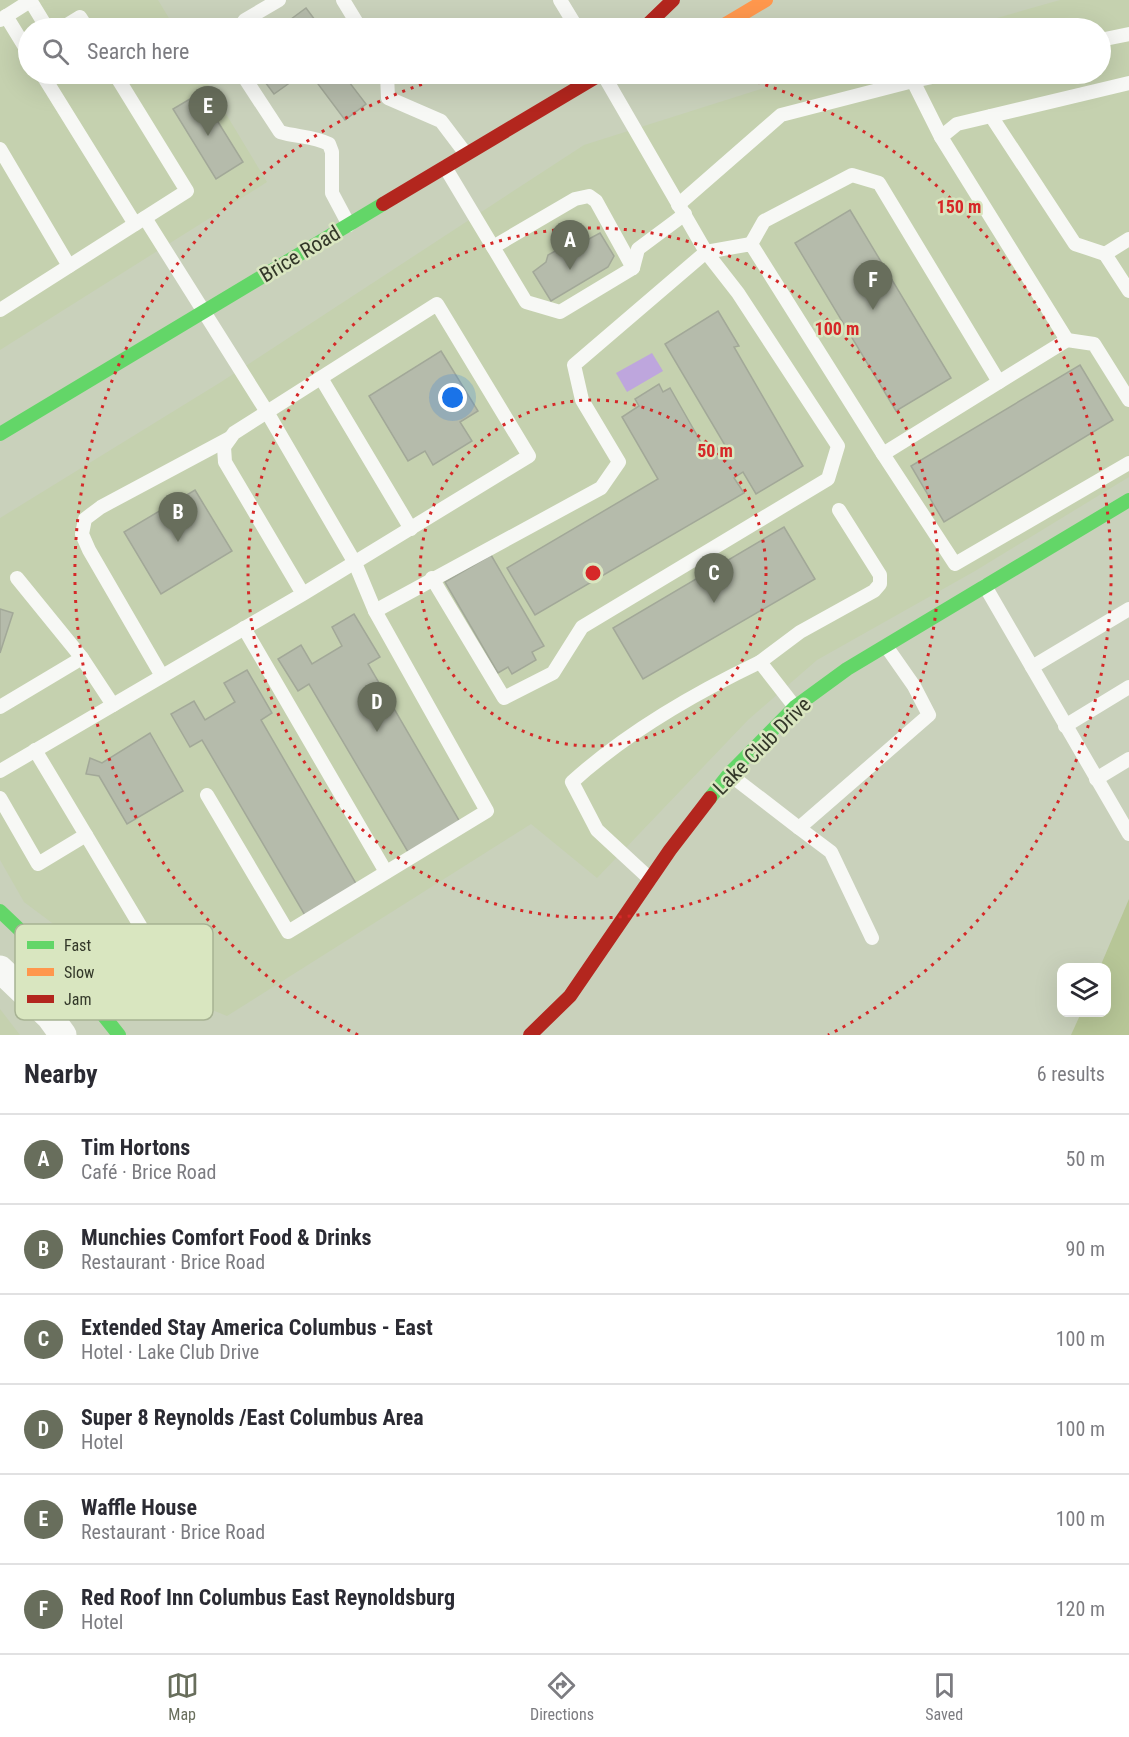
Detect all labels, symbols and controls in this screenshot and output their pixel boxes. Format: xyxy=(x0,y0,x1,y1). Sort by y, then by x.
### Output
search box xyxy=(18,18,1111,84)
icon: search xyxy=(39,35,72,68)
text: Search here xyxy=(87,39,189,64)
pin: E xyxy=(188,86,228,136)
text: 150 m xyxy=(937,196,981,217)
pin: A xyxy=(550,220,590,270)
street label: Brice Road xyxy=(256,221,344,287)
pin: F xyxy=(854,260,892,310)
text: 100 m xyxy=(815,318,859,339)
your location xyxy=(438,383,467,412)
text: 50 m xyxy=(697,440,733,461)
pin: B xyxy=(158,492,198,542)
pin: C xyxy=(694,554,734,603)
centre of rings xyxy=(583,563,603,583)
pin: D xyxy=(358,682,397,732)
street label: Lake Club Drive xyxy=(708,692,816,800)
legend xyxy=(15,924,213,1020)
text: Fast xyxy=(64,936,91,955)
text: Slow xyxy=(64,963,94,982)
map controls xyxy=(1057,963,1111,1017)
button: layers xyxy=(1057,963,1111,1017)
text: Jam xyxy=(64,990,91,1009)
text: Nearby xyxy=(24,1059,98,1089)
text: 6 results xyxy=(1037,1062,1105,1086)
text: Tim Hortons xyxy=(81,1135,190,1160)
text: A xyxy=(38,1147,49,1171)
text: 50 m xyxy=(1066,1147,1105,1171)
text: Café · Brice Road xyxy=(81,1160,216,1184)
text: Munchies Comfort Food & Drinks xyxy=(81,1225,372,1250)
text: B xyxy=(38,1237,49,1261)
text: 90 m xyxy=(1066,1237,1105,1261)
text: Restaurant · Brice Road xyxy=(81,1250,265,1274)
text: Extended Stay America Columbus - East xyxy=(81,1315,433,1340)
text: C xyxy=(38,1327,49,1351)
text: 100 m xyxy=(1056,1327,1105,1351)
text: Hotel · Lake Club Drive xyxy=(81,1340,259,1364)
text: Super 8 Reynolds /East Columbus Area xyxy=(81,1405,424,1430)
text: D xyxy=(38,1417,49,1441)
text: 100 m xyxy=(1056,1417,1105,1441)
text: Hotel xyxy=(81,1430,123,1454)
text: Waffle House xyxy=(81,1495,197,1520)
text: E xyxy=(39,1507,48,1531)
text: 100 m xyxy=(1056,1507,1105,1531)
text: Restaurant · Brice Road xyxy=(81,1520,265,1544)
text: Red Roof Inn Columbus East Reynoldsburg xyxy=(81,1585,455,1610)
text: F xyxy=(39,1597,48,1621)
text: 120 m xyxy=(1056,1597,1105,1621)
text: Hotel xyxy=(81,1610,123,1634)
tab: Map xyxy=(166,1669,199,1724)
tab: Directions xyxy=(530,1669,594,1724)
tab: Saved xyxy=(925,1669,963,1724)

